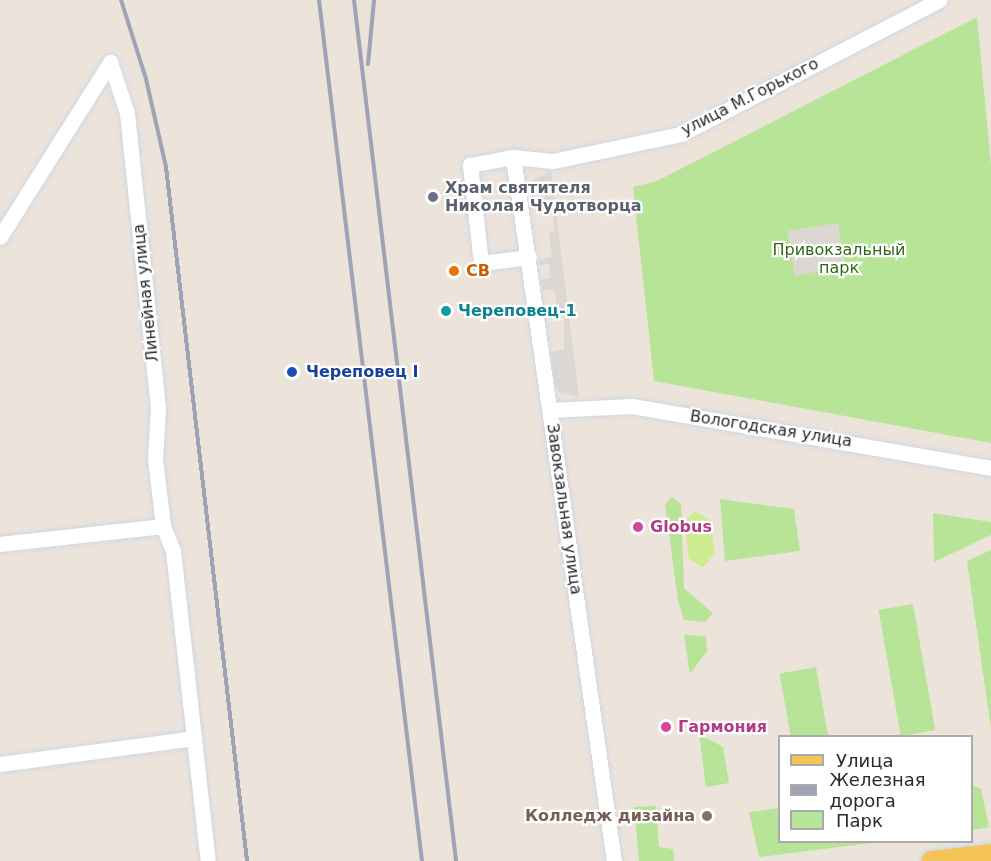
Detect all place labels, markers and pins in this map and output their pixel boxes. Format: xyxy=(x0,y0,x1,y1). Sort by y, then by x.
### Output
place label: Храм святителя Николая Чудотворца xyxy=(445,178,642,216)
marker: Храм святителя Николая Чудотворца xyxy=(426,190,440,204)
place label: СВ xyxy=(466,261,490,281)
marker: СВ xyxy=(447,264,461,278)
place label: Череповец-1 xyxy=(458,301,577,321)
marker: Череповец-1 xyxy=(439,304,453,318)
place label: Череповец I xyxy=(306,362,418,382)
marker: Череповец I xyxy=(283,363,301,381)
place label: Globus xyxy=(650,517,712,537)
marker: Globus xyxy=(631,520,645,534)
place label: Гармония xyxy=(678,717,767,737)
marker: Гармония xyxy=(659,720,673,734)
place label: Колледж дизайна xyxy=(525,806,695,826)
marker: Колледж дизайна xyxy=(700,809,714,823)

